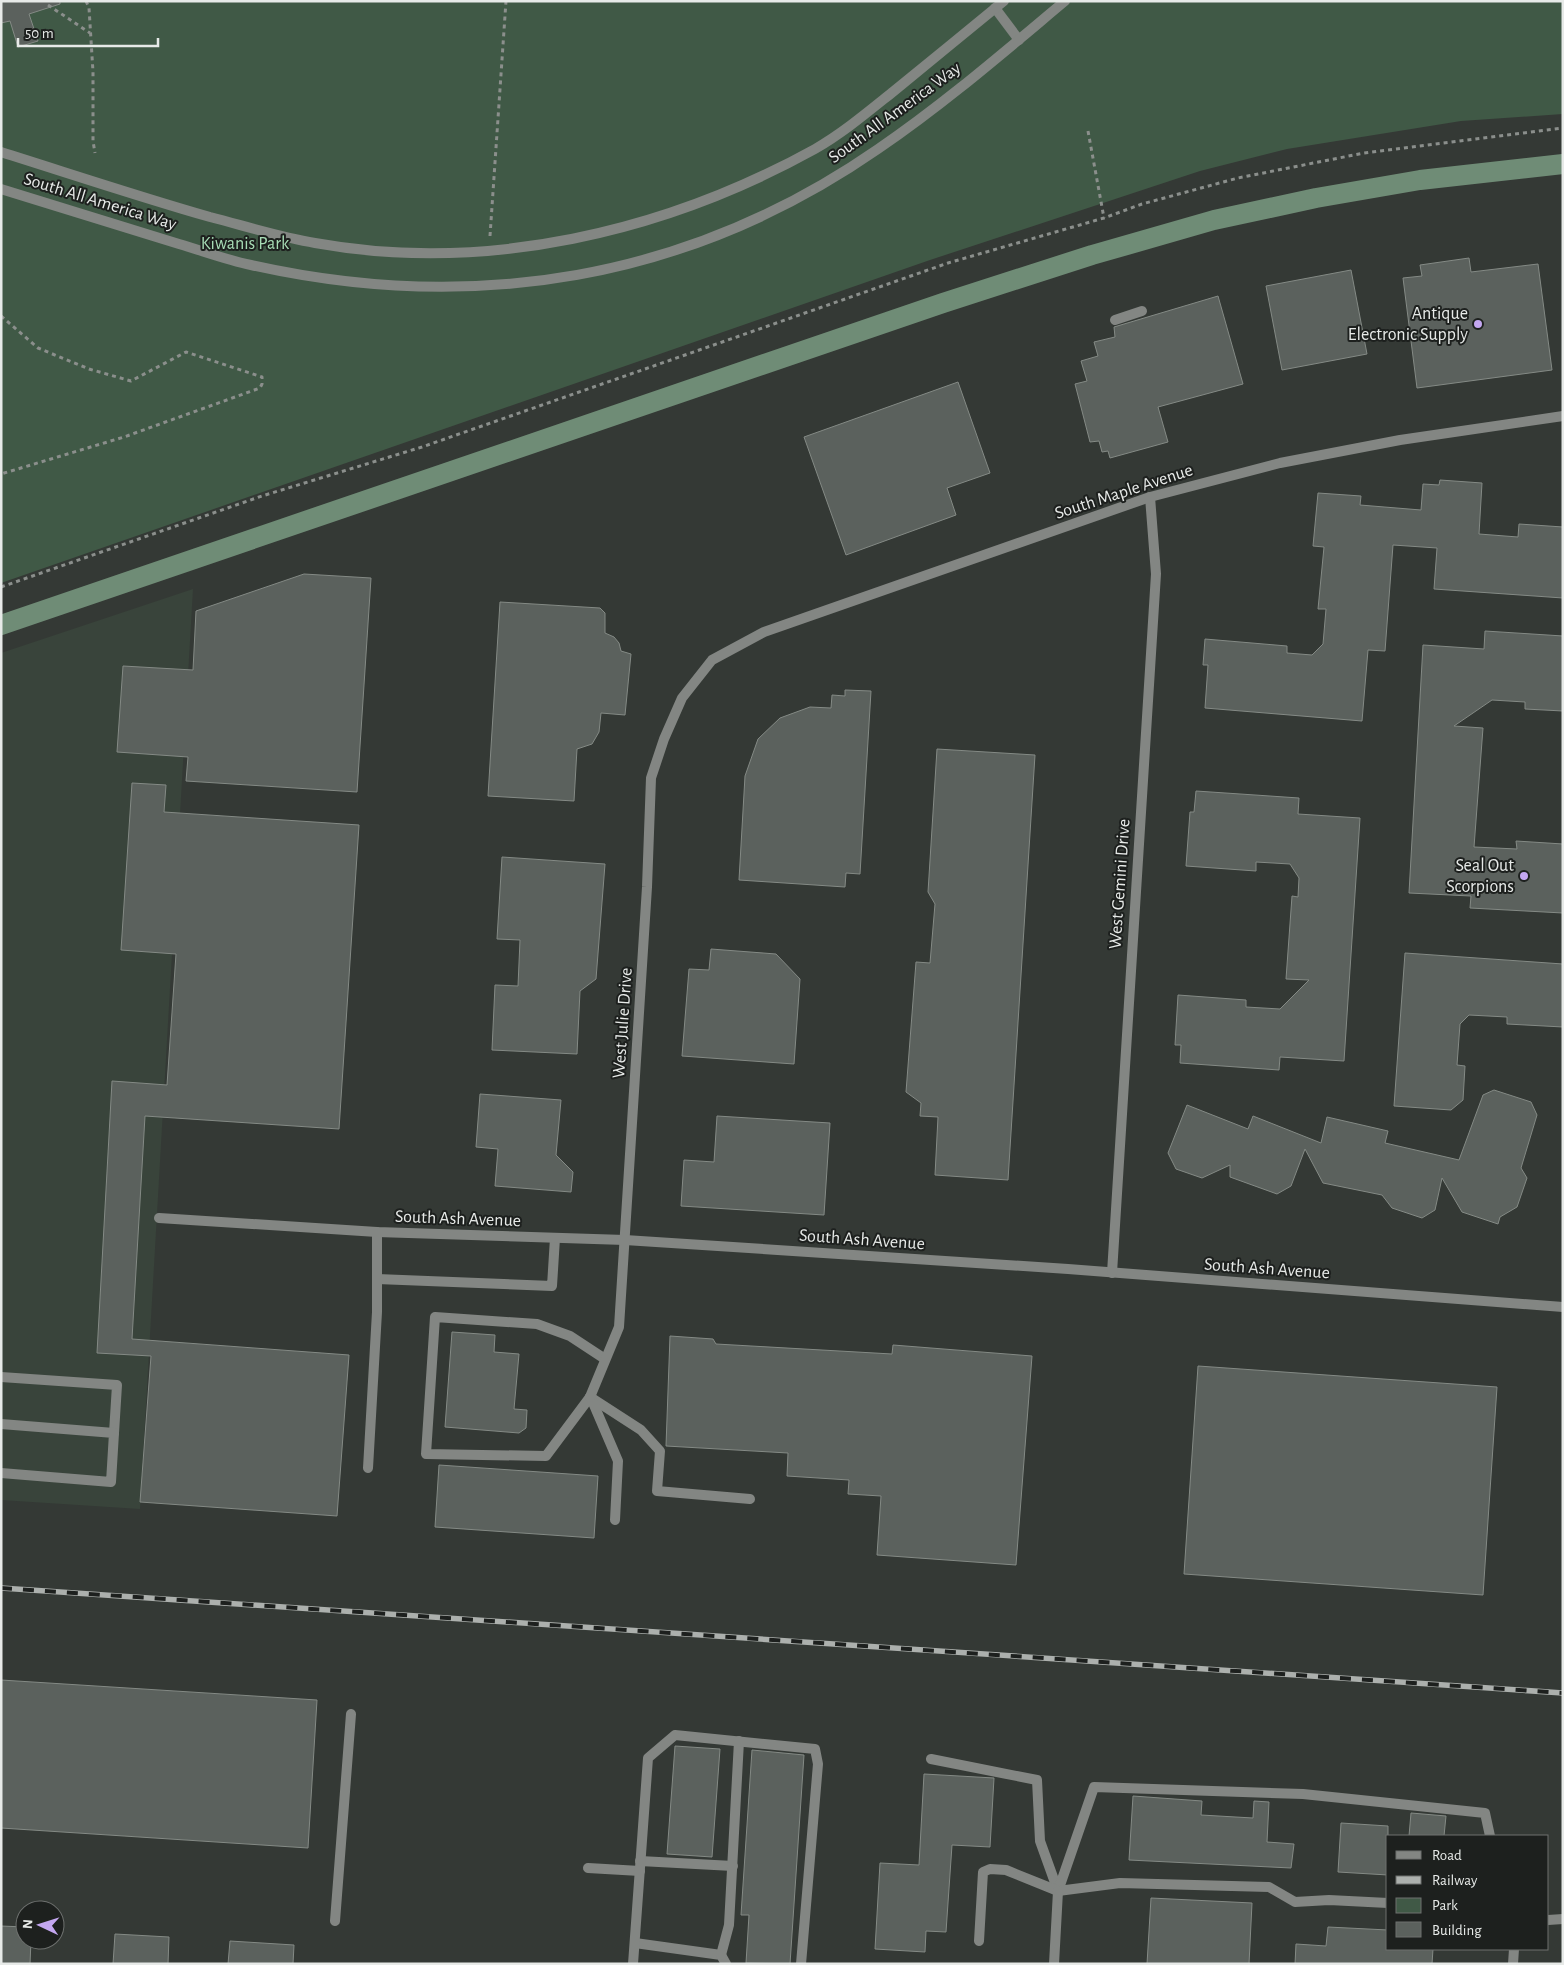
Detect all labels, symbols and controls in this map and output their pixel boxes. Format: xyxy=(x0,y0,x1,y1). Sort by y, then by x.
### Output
scale bar xyxy=(18,15,158,47)
text: 50 m xyxy=(25,26,54,41)
street label: South All America Way xyxy=(826,59,965,167)
street label: South All America Way xyxy=(22,170,179,234)
park label: Kiwanis Park xyxy=(201,235,290,253)
place label: Antique Electronic Supply xyxy=(1348,305,1468,344)
marker: Antique Electronic Supply xyxy=(1472,318,1484,330)
street label: South Maple Avenue xyxy=(1053,461,1195,523)
street label: West Gemini Drive xyxy=(1106,818,1134,950)
place label: Seal Out Scorpions xyxy=(1446,857,1514,896)
marker: Seal Out Scorpions xyxy=(1518,870,1530,882)
street label: West Julie Drive xyxy=(610,967,636,1079)
street label: South Ash Avenue xyxy=(395,1208,521,1230)
street label: South Ash Avenue xyxy=(798,1227,926,1253)
street label: South Ash Avenue xyxy=(1203,1256,1331,1282)
legend xyxy=(1386,1835,1549,1950)
text: Road xyxy=(1432,1848,1462,1863)
text: Railway xyxy=(1432,1873,1478,1888)
text: Park xyxy=(1432,1898,1458,1913)
north arrow xyxy=(15,1900,65,1950)
text: N xyxy=(21,1919,35,1930)
text: Building xyxy=(1432,1923,1482,1938)

